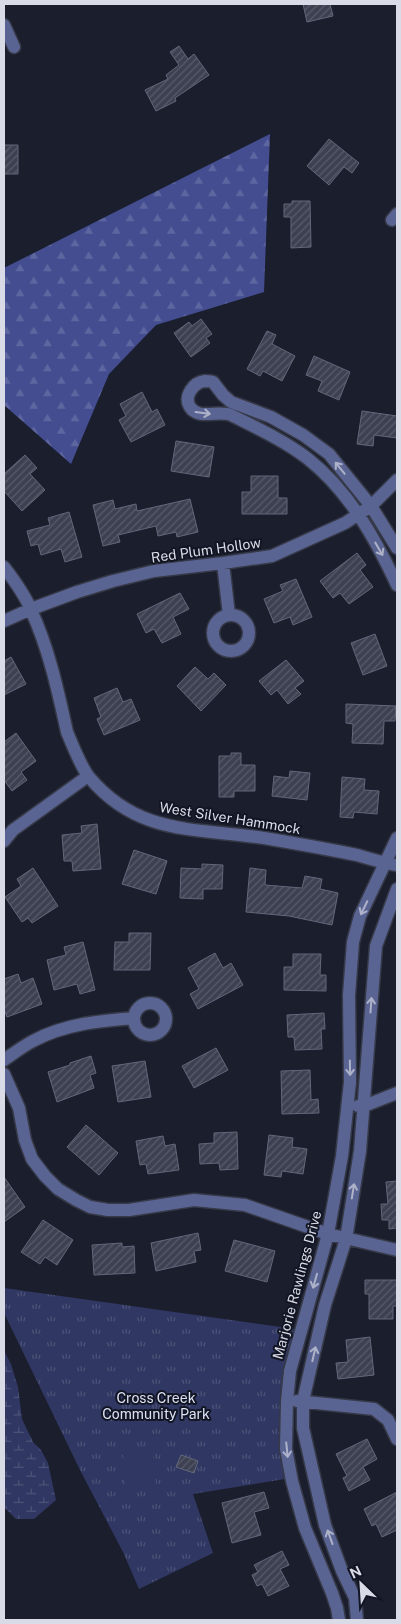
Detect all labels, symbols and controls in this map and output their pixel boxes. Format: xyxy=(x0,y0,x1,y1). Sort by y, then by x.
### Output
one-way arrow xyxy=(195,408,211,418)
one-way arrow xyxy=(334,462,345,475)
street label: Red Plum Hollow xyxy=(150,534,262,566)
one-way arrow xyxy=(374,541,384,555)
street label: West Silver Hammock xyxy=(158,799,302,837)
one-way arrow xyxy=(359,900,368,915)
one-way arrow xyxy=(367,997,376,1013)
one-way arrow xyxy=(345,1060,355,1076)
one-way arrow xyxy=(349,1183,359,1199)
street label: Marjorie Rawlings Drive xyxy=(269,1209,325,1361)
one-way arrow xyxy=(310,1273,319,1289)
one-way arrow xyxy=(310,1346,319,1362)
park label: Cross Creek Community Park xyxy=(102,1390,210,1422)
one-way arrow xyxy=(282,1442,292,1458)
one-way arrow xyxy=(325,1530,334,1545)
north arrow xyxy=(336,1559,386,1609)
text: N xyxy=(347,1563,364,1582)

